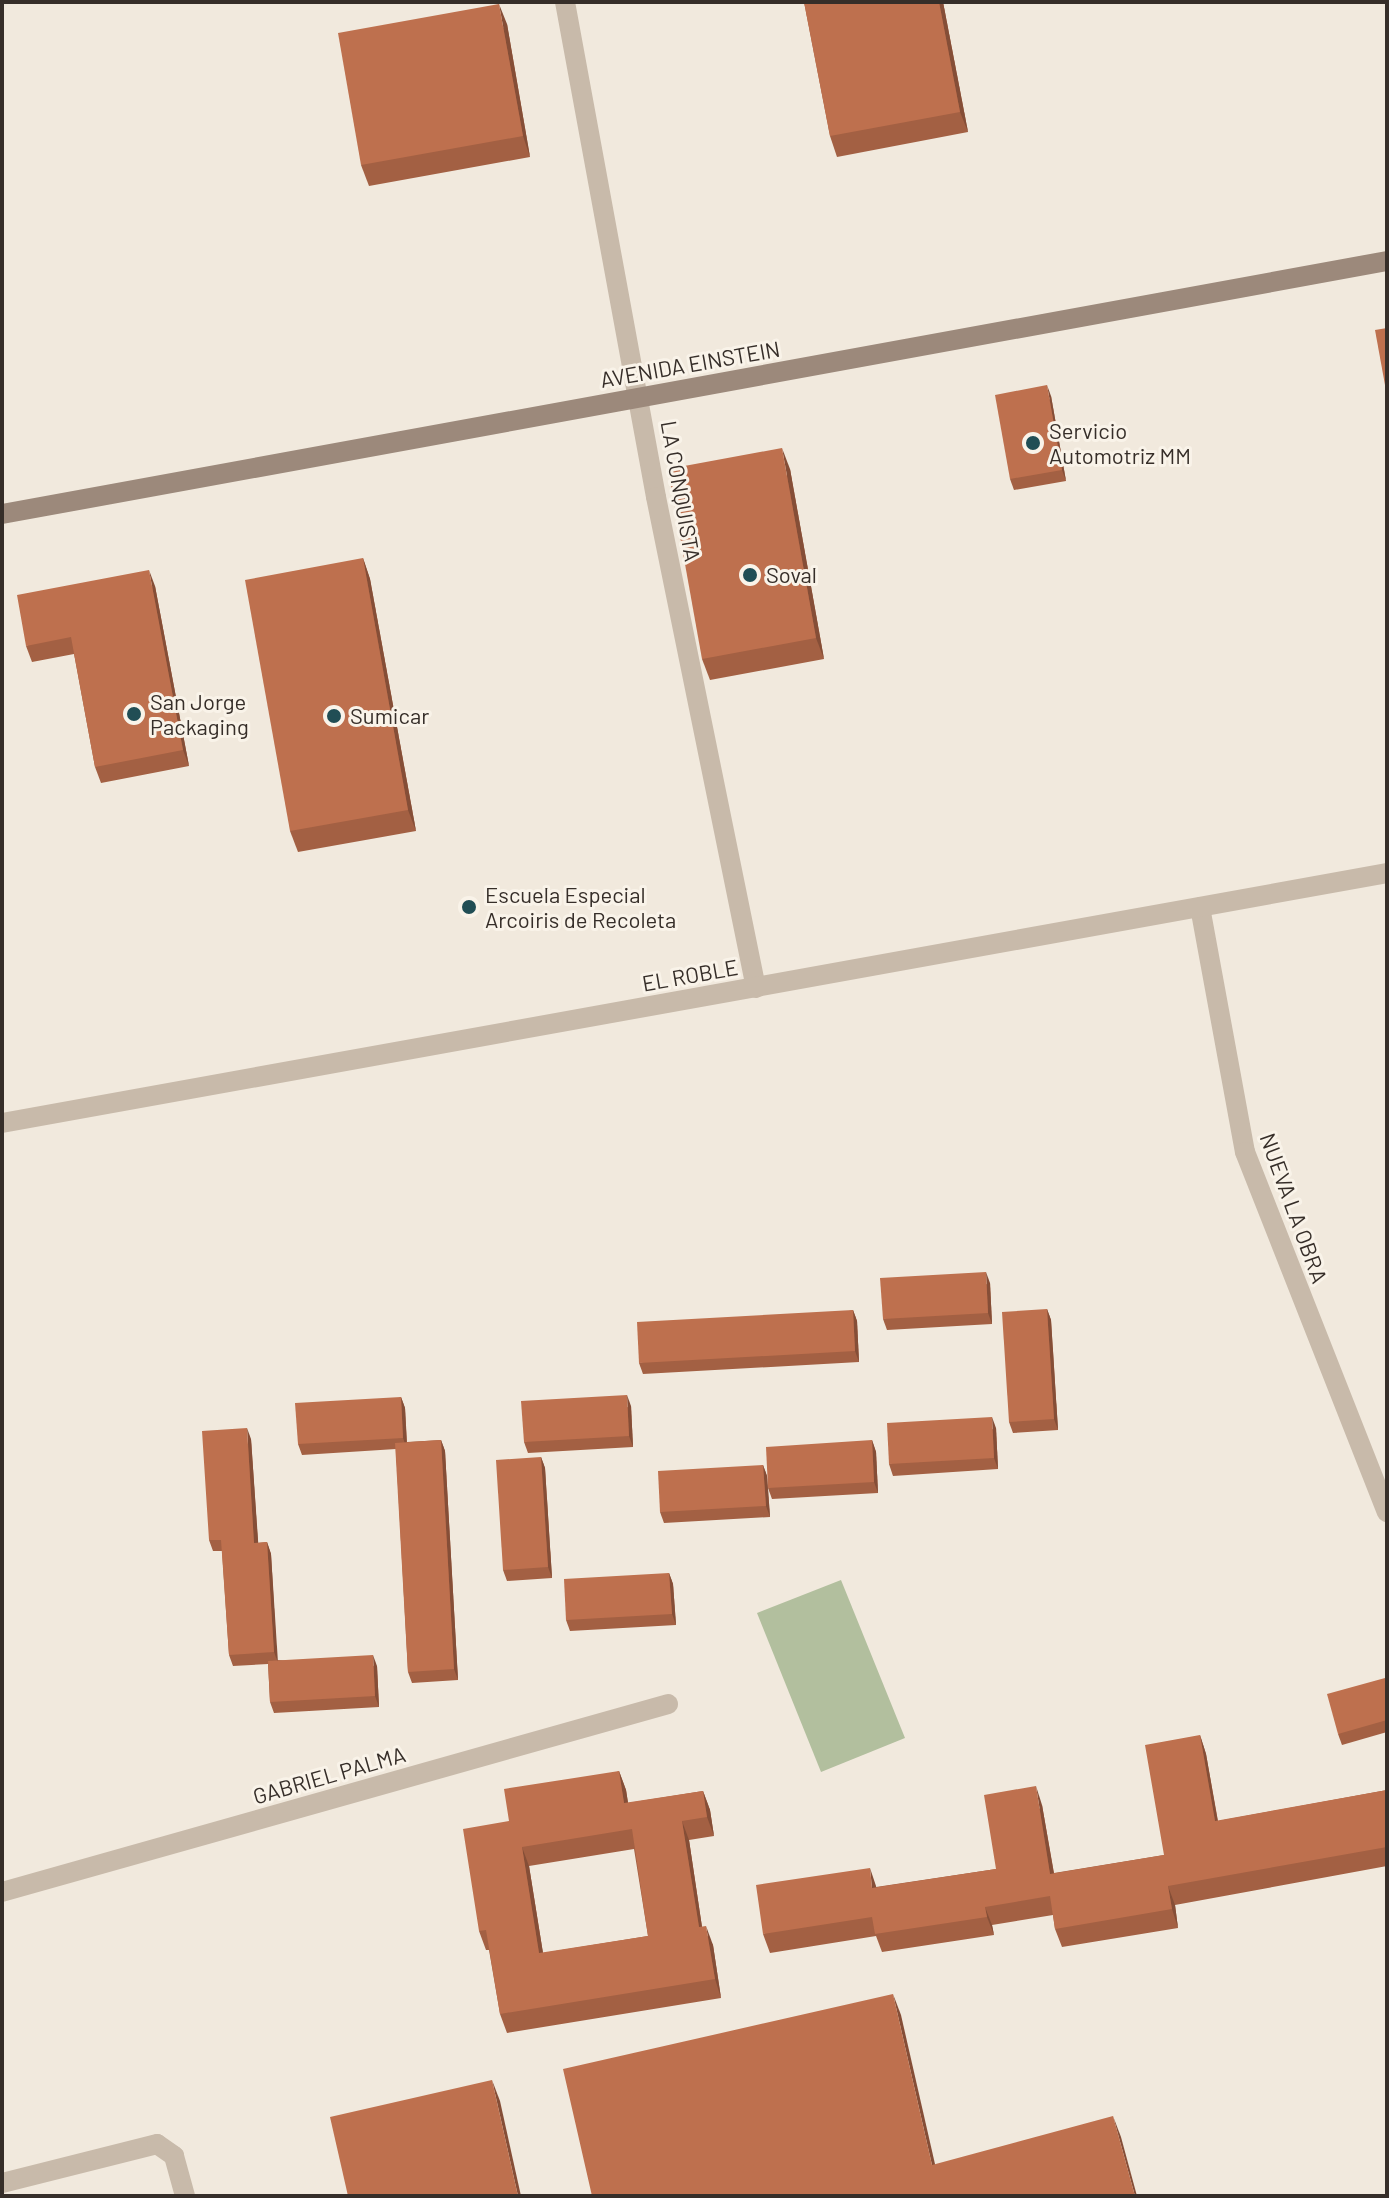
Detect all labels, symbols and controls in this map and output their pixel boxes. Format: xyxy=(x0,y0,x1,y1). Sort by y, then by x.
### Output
street label: AVENIDA EINSTEIN xyxy=(598,335,782,393)
place label: Servicio Automotriz MM xyxy=(1049,417,1191,468)
street label: LA CONQUISTA xyxy=(656,418,706,564)
marker: Servicio Automotriz MM xyxy=(1024,434,1042,452)
place label: Soval xyxy=(766,562,817,588)
marker: Soval xyxy=(741,566,759,584)
place label: San Jorge Packaging xyxy=(150,688,249,740)
place label: Sumicar xyxy=(350,703,429,729)
marker: San Jorge Packaging xyxy=(125,705,143,723)
marker: Sumicar xyxy=(325,707,343,725)
place label: Escuela Especial Arcoiris de Recoleta xyxy=(485,881,676,932)
marker: Escuela Especial Arcoiris de Recoleta xyxy=(460,898,478,916)
street label: EL ROBLE xyxy=(640,954,740,996)
street label: NUEVA LA OBRA xyxy=(1255,1129,1333,1287)
street label: GABRIEL PALMA xyxy=(250,1741,408,1809)

